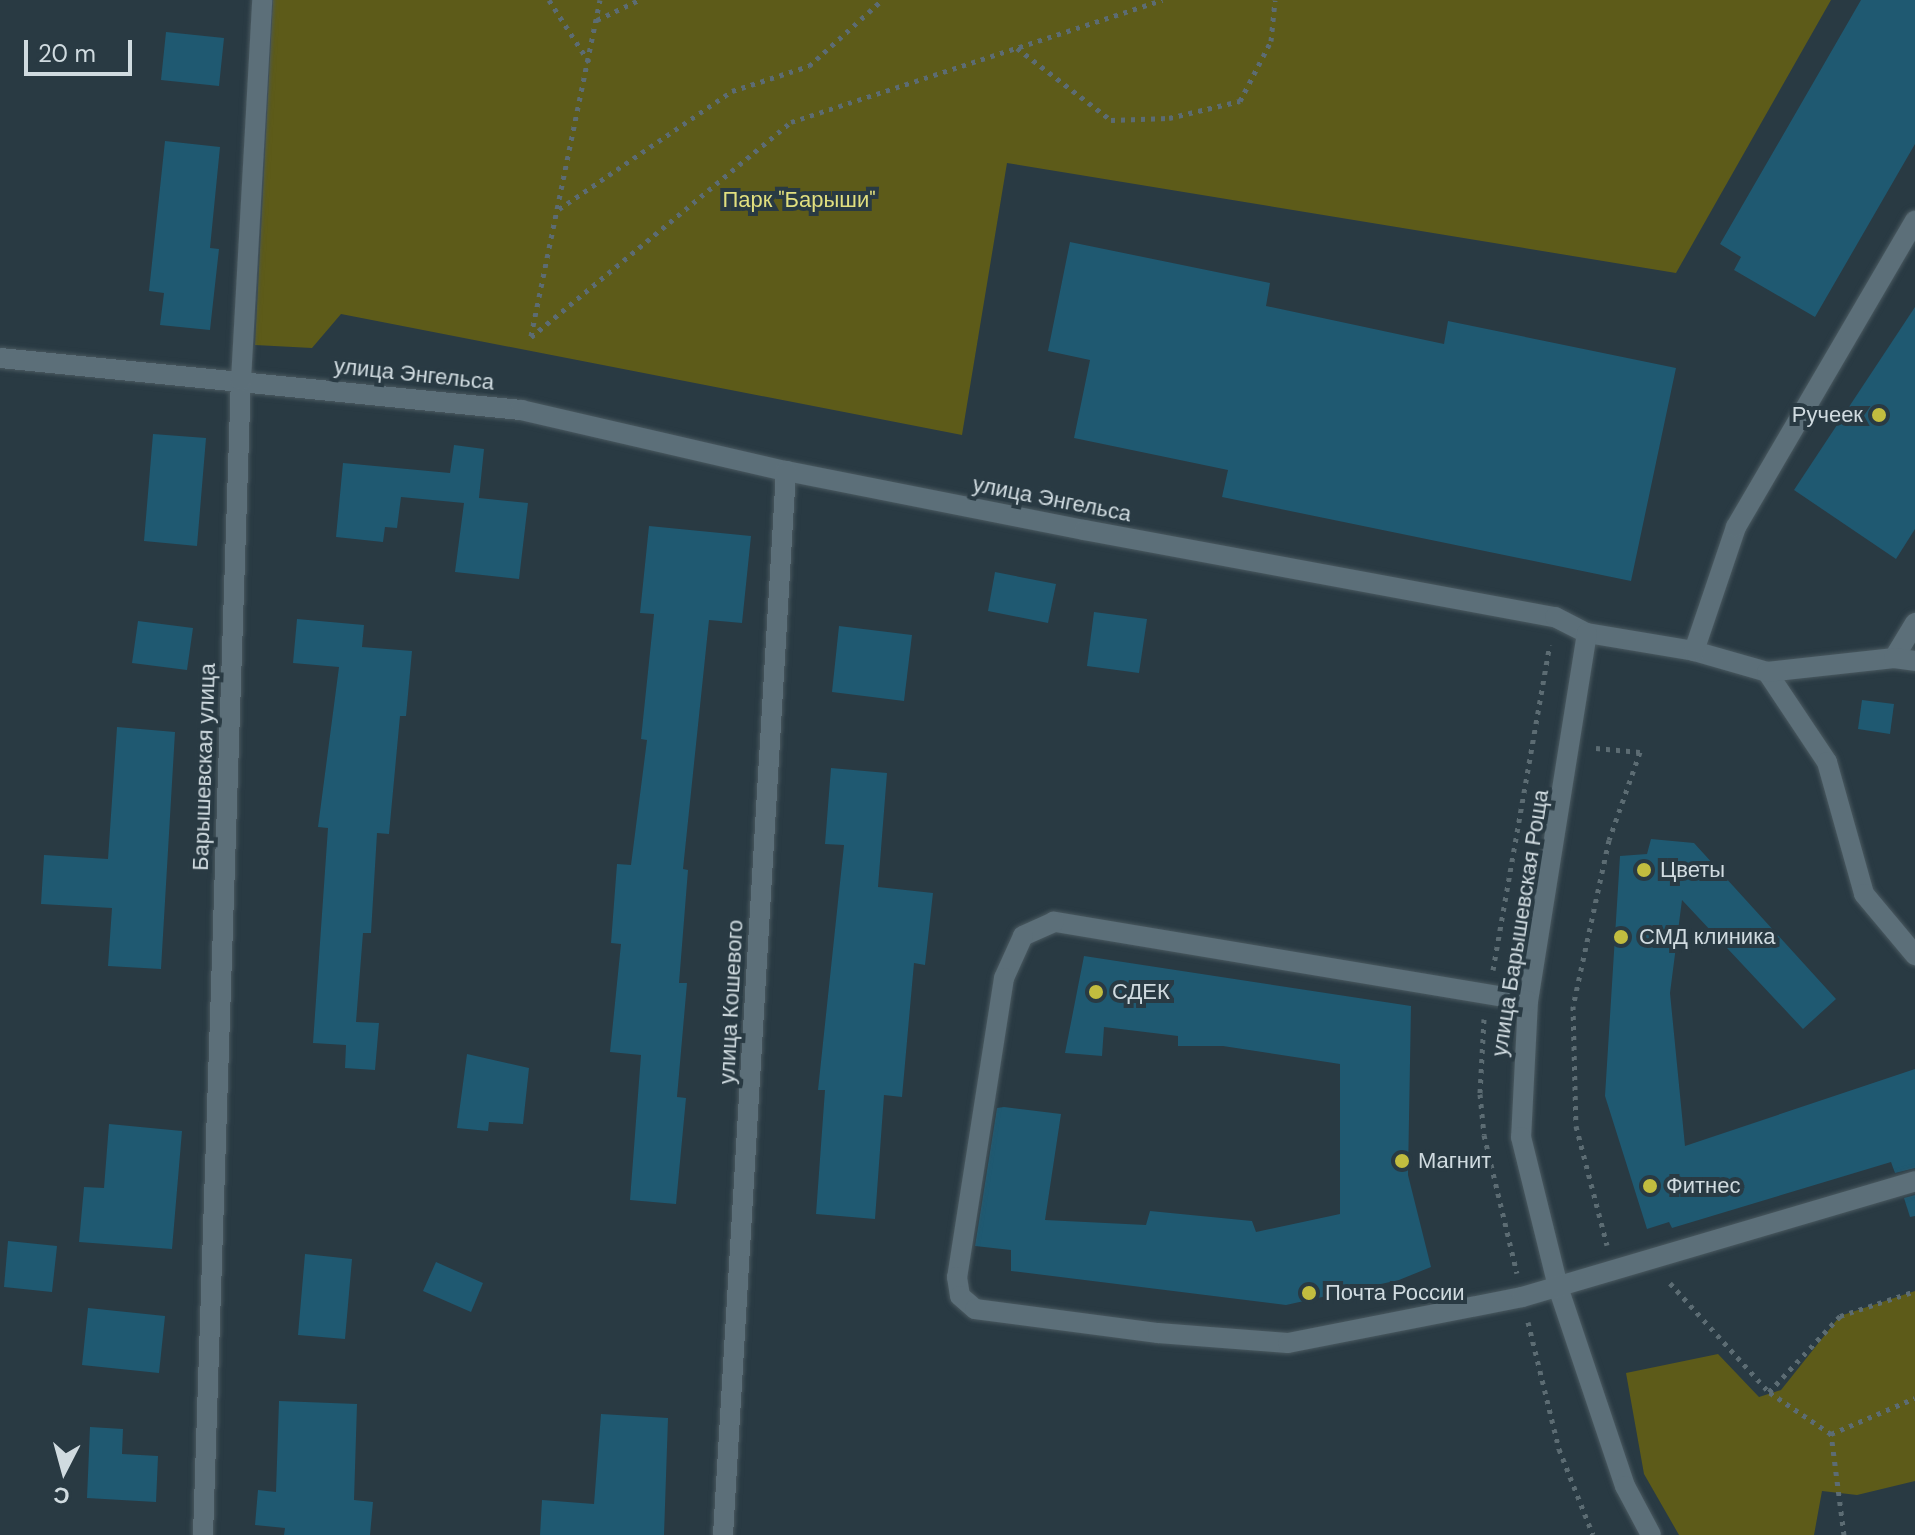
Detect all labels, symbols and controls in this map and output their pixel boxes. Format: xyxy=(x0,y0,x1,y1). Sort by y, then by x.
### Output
scale bar xyxy=(28,24,136,74)
text: 20 m xyxy=(38,38,96,69)
park label: Парк "Барыши" xyxy=(722,187,876,213)
street label: улица Энгельса xyxy=(333,352,495,396)
place label: Ручеек xyxy=(1792,402,1863,428)
marker: Ручеек xyxy=(1870,406,1888,424)
street label: улица Энгельса xyxy=(971,471,1133,527)
street label: Барышевская улица xyxy=(187,663,221,871)
street label: улица Барышевская Роща xyxy=(1486,788,1554,1058)
place label: Цветы xyxy=(1660,857,1725,883)
marker: Цветы xyxy=(1635,861,1653,879)
street label: улица Кошевого xyxy=(714,919,748,1085)
place label: СМД клиника xyxy=(1639,924,1775,950)
marker: СМД клиника xyxy=(1610,926,1632,948)
place label: СДЕК xyxy=(1112,979,1170,1005)
marker: СДЕК xyxy=(1087,983,1105,1001)
place label: Магнит xyxy=(1418,1148,1491,1174)
marker: Магнит xyxy=(1393,1152,1411,1170)
place label: Фитнес xyxy=(1666,1173,1740,1199)
marker: Фитнес xyxy=(1641,1177,1659,1195)
place label: Почта России xyxy=(1325,1280,1464,1306)
marker: Почта России xyxy=(1300,1284,1318,1302)
north arrow xyxy=(24,1431,104,1511)
text: С xyxy=(52,1480,71,1511)

